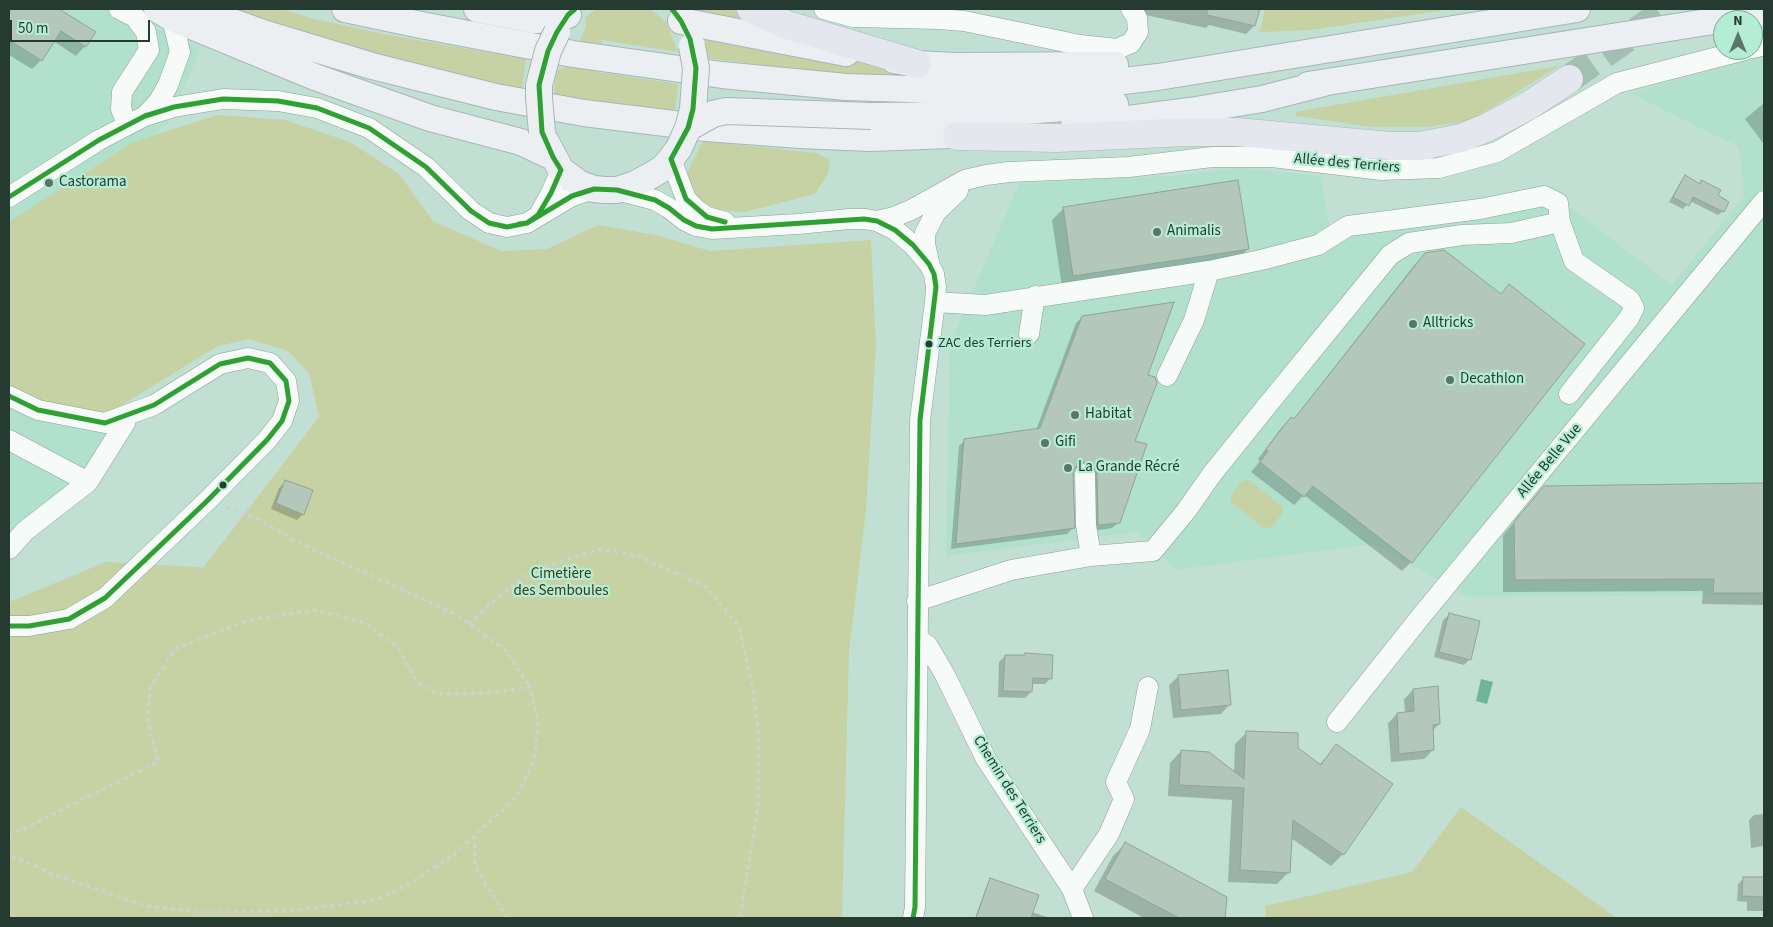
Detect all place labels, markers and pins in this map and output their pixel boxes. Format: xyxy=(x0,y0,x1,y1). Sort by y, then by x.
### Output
place label: Castorama xyxy=(59,174,127,192)
marker: Castorama xyxy=(43,177,55,189)
place label: Animalis xyxy=(1167,223,1221,241)
marker: Animalis xyxy=(1151,226,1163,238)
place label: Alltricks xyxy=(1423,315,1473,333)
marker: Alltricks xyxy=(1407,318,1419,330)
place label: ZAC des Terriers xyxy=(938,336,1031,352)
marker: ZAC des Terriers xyxy=(924,339,934,349)
place label: Decathlon xyxy=(1460,371,1524,389)
marker: Decathlon xyxy=(1444,374,1456,386)
place label: Habitat xyxy=(1085,406,1132,424)
marker: Habitat xyxy=(1069,409,1081,421)
place label: Gifi xyxy=(1055,434,1076,452)
marker: Gifi xyxy=(1039,437,1051,449)
place label: La Grande Récré xyxy=(1078,459,1180,477)
marker: La Grande Récré xyxy=(1062,462,1074,474)
unlabelled marker xyxy=(218,480,228,490)

